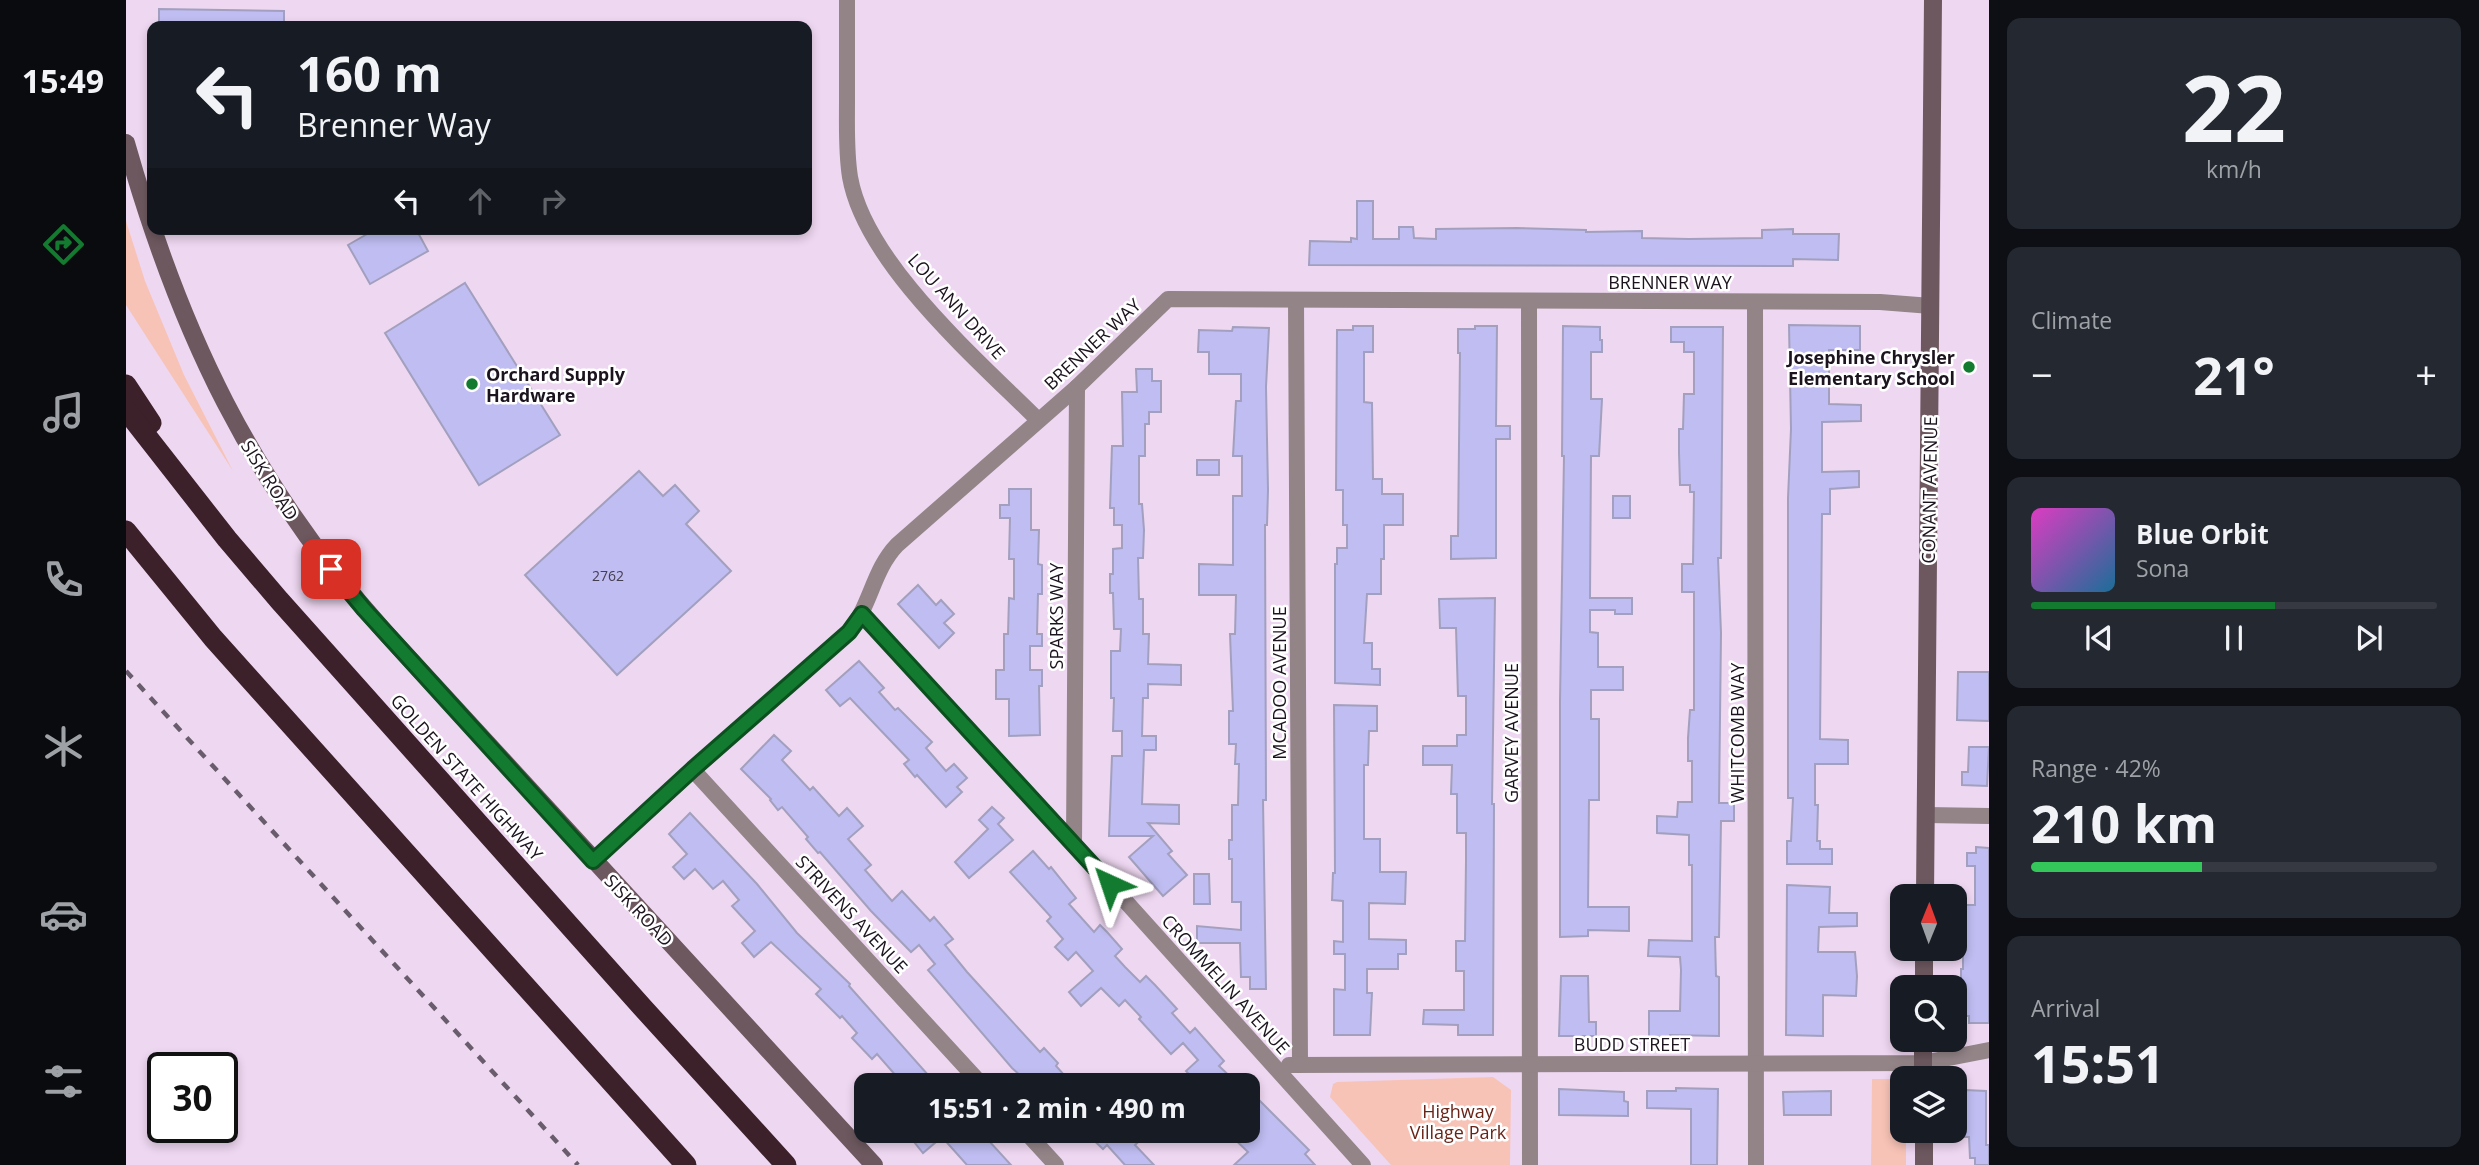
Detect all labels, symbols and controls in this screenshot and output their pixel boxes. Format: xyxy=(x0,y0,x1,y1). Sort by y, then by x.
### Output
text: 160 m xyxy=(297,40,442,106)
text: 22 xyxy=(2182,45,2286,169)
icon: left xyxy=(182,49,273,140)
text: 15:49 xyxy=(22,59,104,102)
text: Brenner Way xyxy=(297,103,491,146)
text: km/h xyxy=(2206,153,2262,185)
icon: left xyxy=(388,182,426,220)
icon: ahead xyxy=(461,182,499,220)
icon: right xyxy=(534,182,572,220)
icon: directions xyxy=(39,220,88,269)
street label: LOU ANN DRIVE xyxy=(903,248,1011,364)
street label: BRENNER WAY xyxy=(1608,270,1733,294)
street label: BRENNER WAY xyxy=(1039,292,1146,395)
text: Climate xyxy=(2031,304,2112,336)
text: 21° xyxy=(2193,339,2275,410)
place label: Josephine Chrysler Elementary School xyxy=(1785,345,1955,390)
text: − xyxy=(2031,348,2053,400)
text: + xyxy=(2415,348,2437,400)
marker: Josephine Chrysler Elementary School xyxy=(1961,359,1977,375)
place label: Orchard Supply Hardware xyxy=(486,362,626,407)
marker: Orchard Supply Hardware xyxy=(464,376,480,392)
icon: music xyxy=(39,388,88,437)
street label: CONANT AVENUE xyxy=(1916,416,1942,564)
street label: SISK ROAD xyxy=(236,435,304,525)
text: Blue Orbit xyxy=(2136,516,2269,552)
pin xyxy=(301,539,361,599)
icon: arrive xyxy=(312,550,350,588)
text: Sona xyxy=(2136,552,2189,584)
icon: phone xyxy=(39,555,88,604)
street label: SPARKS WAY xyxy=(1044,562,1068,669)
house number: 2762 xyxy=(592,566,624,585)
street label: MCADOO AVENUE xyxy=(1267,606,1291,760)
icon: previous xyxy=(2080,619,2118,657)
icon: pause xyxy=(2215,619,2253,657)
icon: next xyxy=(2350,619,2388,657)
street label: WHITCOMB WAY xyxy=(1725,662,1749,803)
street label: GARVEY AVENUE xyxy=(1499,663,1523,803)
street label: GOLDEN STATE HIGHWAY xyxy=(386,689,549,866)
icon: climate xyxy=(39,722,88,771)
text: Range · 42% xyxy=(2031,752,2161,784)
text: 210 km xyxy=(2031,787,2217,858)
position arrow xyxy=(1073,847,1147,921)
street label: STRIVENS AVENUE xyxy=(791,850,913,978)
street label: SISK ROAD xyxy=(600,869,678,951)
north arrow xyxy=(1890,884,1967,961)
map controls xyxy=(1890,884,1967,1143)
icon: car xyxy=(39,890,88,939)
street label: CROMMELIN AVENUE xyxy=(1157,909,1295,1059)
button: search xyxy=(1890,975,1967,1052)
text: Arrival xyxy=(2031,992,2100,1024)
text: 15:51 xyxy=(2031,1027,2165,1098)
street label: BUDD STREET xyxy=(1574,1032,1690,1056)
speed limit sign: 30 xyxy=(147,1052,238,1143)
icon: filters xyxy=(39,1057,88,1106)
button: layers xyxy=(1890,1066,1967,1143)
text: 15:51 · 2 min · 490 m xyxy=(928,1090,1186,1126)
park label: Highway Village Park xyxy=(1410,1099,1507,1144)

